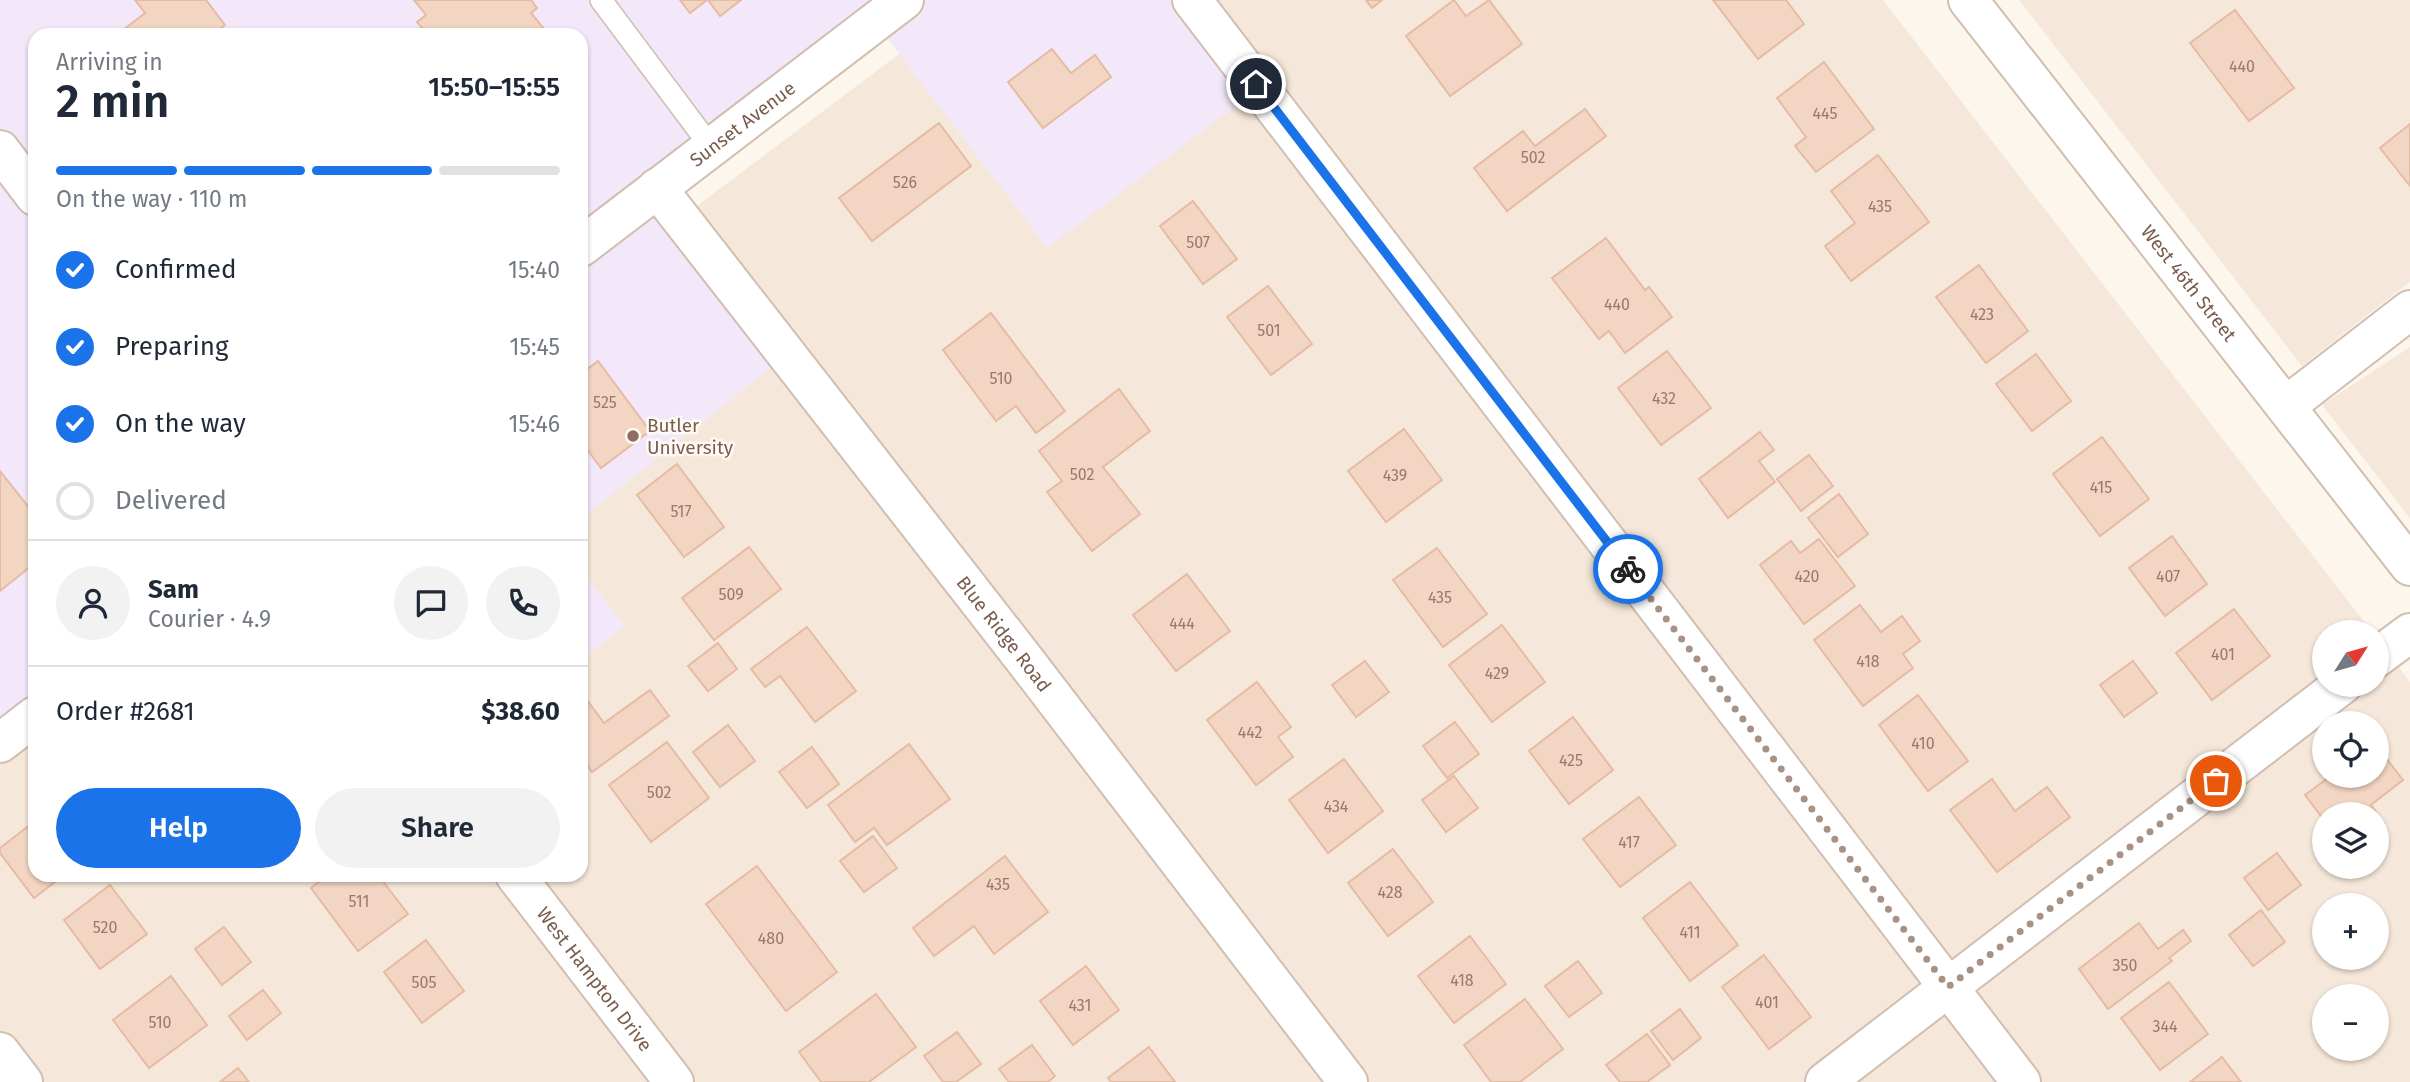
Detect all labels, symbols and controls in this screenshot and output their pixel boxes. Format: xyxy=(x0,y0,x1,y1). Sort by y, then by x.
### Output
text: Arriving in xyxy=(56,48,163,76)
pin xyxy=(1226,54,1286,114)
house number: 440 xyxy=(2229,57,2255,76)
icon: home xyxy=(1237,65,1275,103)
text: 15:50–15:55 xyxy=(428,72,560,103)
text: 2 min xyxy=(56,74,169,129)
street label: Sunset Avenue xyxy=(685,76,800,172)
house number: 445 xyxy=(1813,104,1837,123)
house number: 502 xyxy=(1521,148,1545,167)
house number: 526 xyxy=(893,173,917,192)
text: On the way · 110 m xyxy=(56,185,248,213)
house number: 435 xyxy=(1868,197,1892,216)
street label: West 46th Street xyxy=(2136,220,2241,346)
house number: 507 xyxy=(1186,233,1210,252)
icon: check xyxy=(56,251,94,289)
text: Confirmed xyxy=(115,254,236,285)
text: 15:40 xyxy=(508,256,560,284)
house number: 440 xyxy=(1604,295,1630,314)
house number: 423 xyxy=(1970,305,1994,324)
house number: 501 xyxy=(1257,321,1281,340)
icon: check xyxy=(56,328,94,366)
text: Preparing xyxy=(115,331,228,362)
text: 15:45 xyxy=(510,333,560,361)
house number: 510 xyxy=(989,369,1013,388)
house number: 432 xyxy=(1652,389,1676,408)
house number: 525 xyxy=(593,393,617,412)
icon: check xyxy=(56,405,94,443)
text: On the way xyxy=(115,408,246,439)
text: 15:46 xyxy=(509,410,560,438)
place label: Butler University xyxy=(647,414,734,459)
marker: Butler University xyxy=(625,428,641,444)
house number: 502 xyxy=(1070,465,1094,484)
house number: 439 xyxy=(1383,466,1407,485)
house number: 415 xyxy=(2090,478,2112,497)
text: Delivered xyxy=(115,485,227,516)
house number: 517 xyxy=(670,502,692,521)
courier xyxy=(1593,534,1663,604)
icon: bike xyxy=(1609,550,1647,588)
button: person xyxy=(56,566,130,640)
button: chat xyxy=(394,566,468,640)
button: phone xyxy=(486,566,560,640)
house number: 420 xyxy=(1794,567,1820,586)
house number: 407 xyxy=(2156,567,2180,586)
street label: Blue Ridge Road xyxy=(952,571,1056,697)
text: Sam xyxy=(148,574,199,605)
house number: 509 xyxy=(718,585,744,604)
house number: 435 xyxy=(1428,588,1452,607)
text: Courier · 4.9 xyxy=(148,605,271,633)
house number: 444 xyxy=(1169,614,1195,633)
north arrow xyxy=(2312,620,2389,696)
map controls xyxy=(2312,620,2389,1061)
house number: 401 xyxy=(2211,645,2235,664)
house number: 418 xyxy=(1856,652,1880,671)
house number: 429 xyxy=(1485,664,1509,683)
text: Order #2681 xyxy=(56,696,195,727)
text: $38.60 xyxy=(481,696,560,727)
button: locate xyxy=(2312,711,2389,788)
house number: 442 xyxy=(1238,723,1262,742)
house number: 410 xyxy=(1911,734,1935,753)
house number: 425 xyxy=(1559,751,1583,770)
pin xyxy=(2186,751,2246,811)
icon: bag xyxy=(2197,762,2235,800)
house number: 502 xyxy=(647,783,671,802)
button: Help xyxy=(56,788,301,868)
button: Share xyxy=(315,788,560,868)
house number: 434 xyxy=(1324,797,1349,816)
button: layers xyxy=(2312,802,2389,879)
house number: 417 xyxy=(1618,833,1640,852)
house number: 435 xyxy=(986,875,1010,894)
house number: 428 xyxy=(1378,883,1403,902)
house number: 511 xyxy=(349,892,369,911)
button: + xyxy=(2312,893,2389,970)
street label: West Hampton Drive xyxy=(532,902,657,1056)
house number: 520 xyxy=(93,918,117,937)
house number: 411 xyxy=(1679,923,1701,942)
house number: 480 xyxy=(758,929,784,948)
house number: 350 xyxy=(2113,956,2138,975)
house number: 418 xyxy=(1450,971,1474,990)
house number: 505 xyxy=(412,973,436,992)
button: − xyxy=(2312,984,2389,1061)
house number: 401 xyxy=(1755,993,1779,1012)
house number: 431 xyxy=(1069,996,1091,1015)
house number: 510 xyxy=(148,1013,172,1032)
house number: 344 xyxy=(2153,1017,2178,1036)

